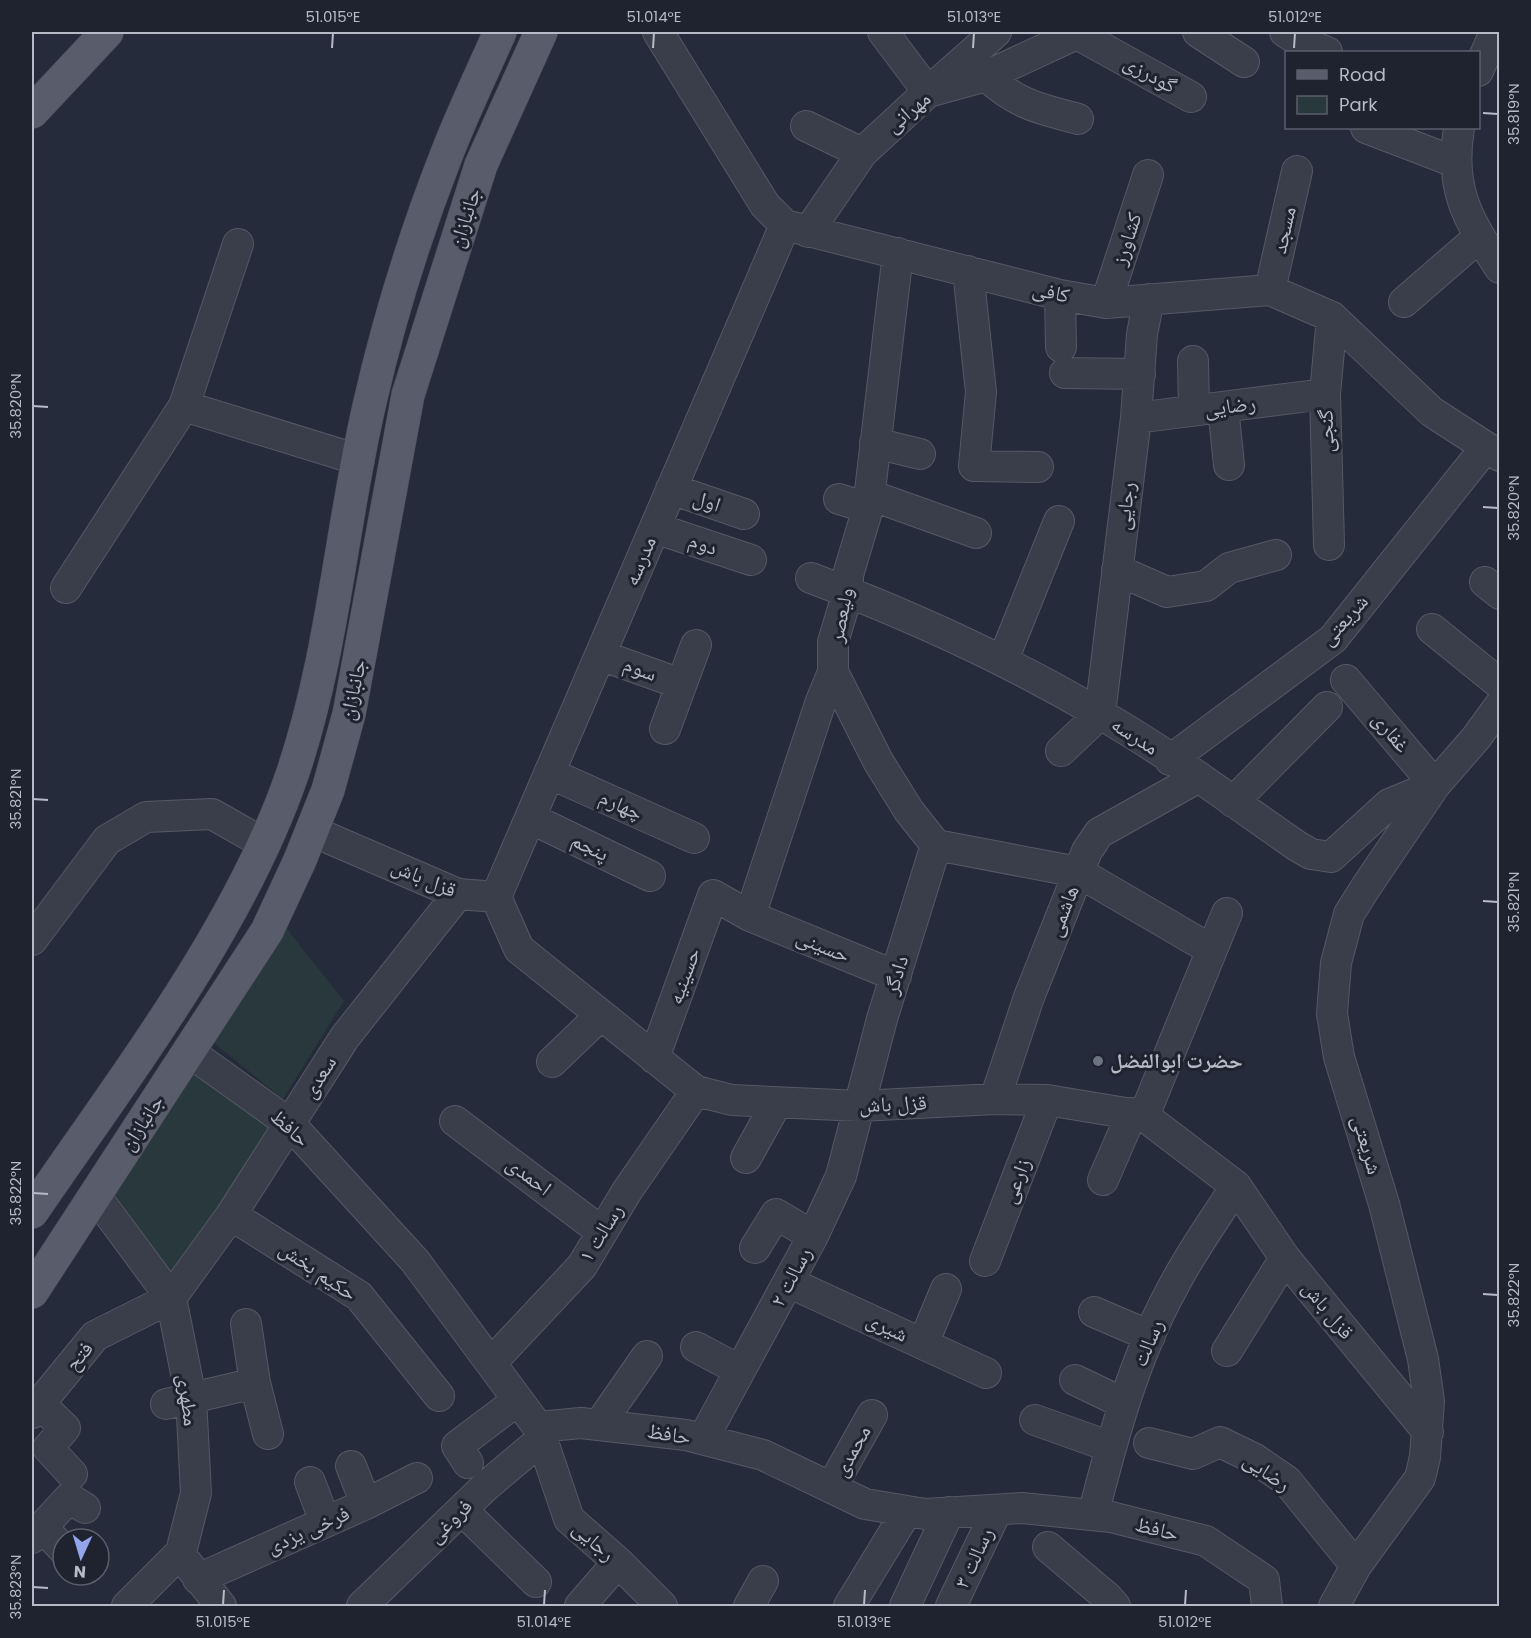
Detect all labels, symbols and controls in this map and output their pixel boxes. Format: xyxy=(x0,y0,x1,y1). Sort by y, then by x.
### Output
text: 51.015°E xyxy=(306,6,360,27)
text: 51.014°E xyxy=(627,6,681,27)
text: 51.013°E xyxy=(947,6,1001,27)
text: 51.012°E xyxy=(1268,6,1322,27)
street label: گودرزی xyxy=(1119,47,1182,100)
legend xyxy=(1285,51,1480,129)
text: Road xyxy=(1339,62,1386,87)
text: 35.819°N xyxy=(1503,83,1524,145)
street label: مهرانی xyxy=(879,84,937,139)
text: Park xyxy=(1339,92,1378,117)
street label: جانبازان xyxy=(441,184,488,251)
street label: مسجد xyxy=(1264,204,1303,256)
street label: کشاورز xyxy=(1104,208,1149,270)
street label: کافی xyxy=(1030,273,1073,310)
text: 35.820°N xyxy=(5,373,26,439)
street label: رضایی xyxy=(1203,388,1257,423)
street label: گنجی xyxy=(1311,409,1340,453)
text: 35.820°N xyxy=(1503,475,1524,541)
street label: رجایی xyxy=(1107,480,1142,532)
street label: اول xyxy=(690,482,725,519)
street label: دوم xyxy=(685,525,721,562)
street label: مدرسه xyxy=(616,532,663,590)
street label: ولیعصر xyxy=(821,585,860,646)
street label: شریعتی xyxy=(1313,588,1375,652)
street label: سوم xyxy=(619,649,661,688)
street label: جانبازان xyxy=(332,657,373,723)
street label: غفاری xyxy=(1366,705,1417,759)
street label: مدرسه xyxy=(1106,710,1165,762)
text: 35.821°N xyxy=(5,769,26,830)
street label: چهارم xyxy=(595,782,648,827)
street label: پنجم xyxy=(567,825,614,868)
street label: قزل باش xyxy=(387,851,461,904)
text: 35.821°N xyxy=(1503,872,1524,933)
street label: هاشمی xyxy=(1040,881,1086,941)
street label: حسینی xyxy=(792,922,854,969)
street label: حسینیه xyxy=(660,944,707,1008)
street label: دادگر xyxy=(876,952,915,999)
place label: حضرت ابوالفضل xyxy=(1110,1046,1243,1075)
street label: سعدی xyxy=(294,1050,343,1104)
marker: حضرت ابوالفضل xyxy=(1091,1054,1105,1068)
street label: قزل باش xyxy=(859,1088,927,1119)
street label: جانبازان xyxy=(113,1089,170,1156)
street label: حافظ xyxy=(264,1102,316,1153)
street label: شریعتی xyxy=(1345,1112,1390,1178)
street label: احمدی xyxy=(501,1149,558,1202)
street label: زارعی xyxy=(994,1154,1037,1208)
text: 35.822°N xyxy=(5,1161,26,1225)
street label: رسالت ۱ xyxy=(571,1198,630,1268)
street label: حکیم بخش xyxy=(274,1234,363,1307)
street label: رسالت ۲ xyxy=(763,1242,818,1312)
text: 35.822°N xyxy=(1503,1263,1524,1327)
street label: قزل باش xyxy=(1296,1274,1361,1345)
street label: شیری xyxy=(862,1304,913,1349)
street label: رسالت xyxy=(1125,1315,1170,1371)
street label: فتح xyxy=(58,1335,99,1377)
street label: مطهری xyxy=(171,1372,206,1428)
street label: حافظ xyxy=(645,1416,693,1451)
street label: محمدی xyxy=(826,1420,878,1482)
street label: رضایی xyxy=(1238,1445,1297,1498)
street label: فروغی xyxy=(421,1492,478,1549)
street label: فرخی یزدی xyxy=(262,1498,354,1561)
street label: حافظ xyxy=(1132,1509,1182,1548)
street label: رجایی xyxy=(567,1514,622,1568)
street label: رسالت ۳ xyxy=(947,1523,1000,1593)
north arrow xyxy=(51,1527,111,1587)
text: 35.823°N xyxy=(5,1554,26,1620)
text: N xyxy=(73,1560,87,1583)
text: 51.015°E xyxy=(196,1611,250,1632)
text: 51.014°E xyxy=(517,1611,571,1632)
text: 51.013°E xyxy=(837,1611,891,1632)
text: 51.012°E xyxy=(1158,1611,1212,1632)

